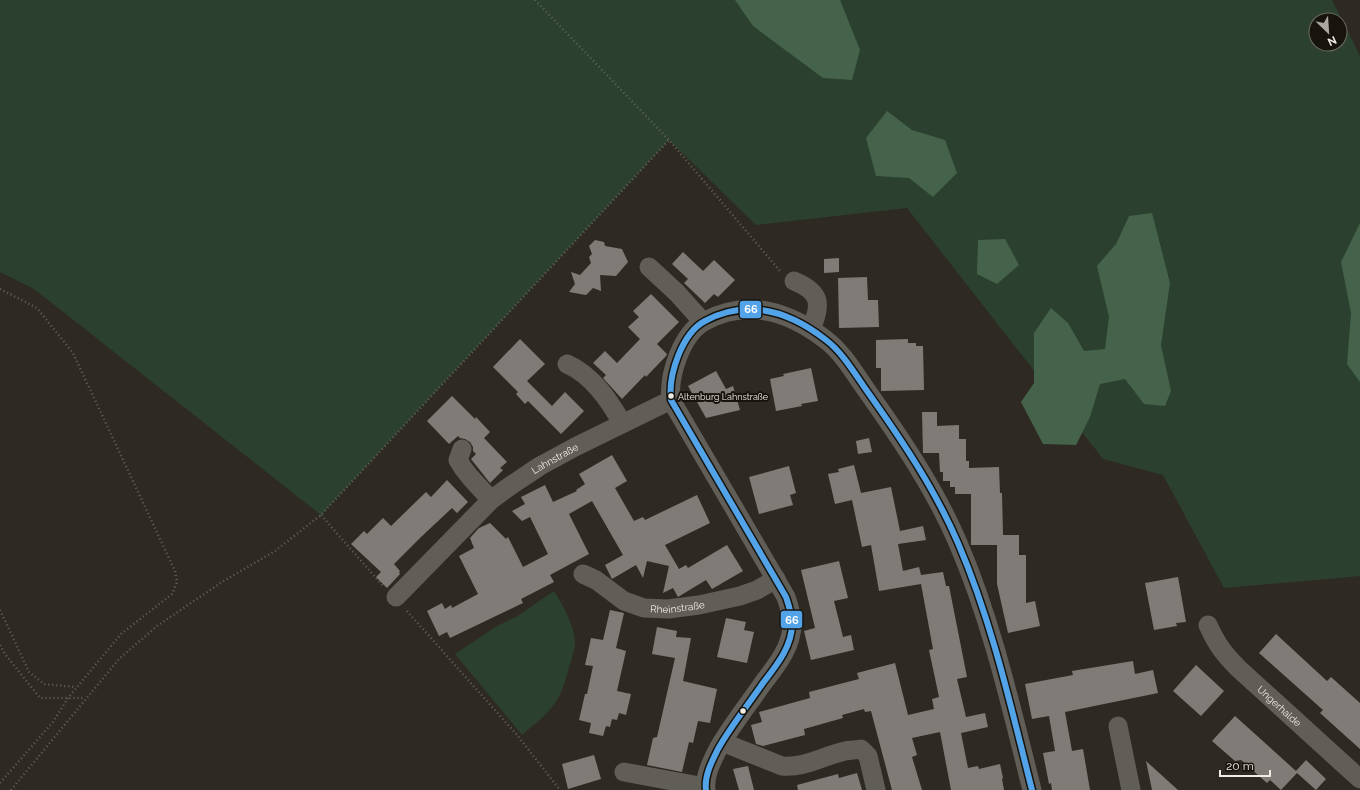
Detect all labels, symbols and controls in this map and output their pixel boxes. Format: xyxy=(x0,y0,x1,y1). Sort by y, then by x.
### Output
north arrow xyxy=(1308,12,1348,52)
text: N xyxy=(1325,33,1339,48)
line badge: 66 xyxy=(739,300,762,319)
text: 66 xyxy=(744,303,758,316)
marker: Altenburg Lahnstraße xyxy=(666,391,676,401)
place label: Altenburg Lahnstraße xyxy=(678,392,769,402)
street label: Lahnstraße xyxy=(530,441,580,476)
street label: Rheinstraße xyxy=(650,599,706,615)
line badge: 66 xyxy=(780,610,803,629)
text: 66 xyxy=(785,614,799,627)
street label: Ungerhalde xyxy=(1255,684,1303,729)
unlabelled marker xyxy=(738,706,748,716)
scale bar xyxy=(1220,752,1270,778)
text: 20 m xyxy=(1226,759,1254,773)

